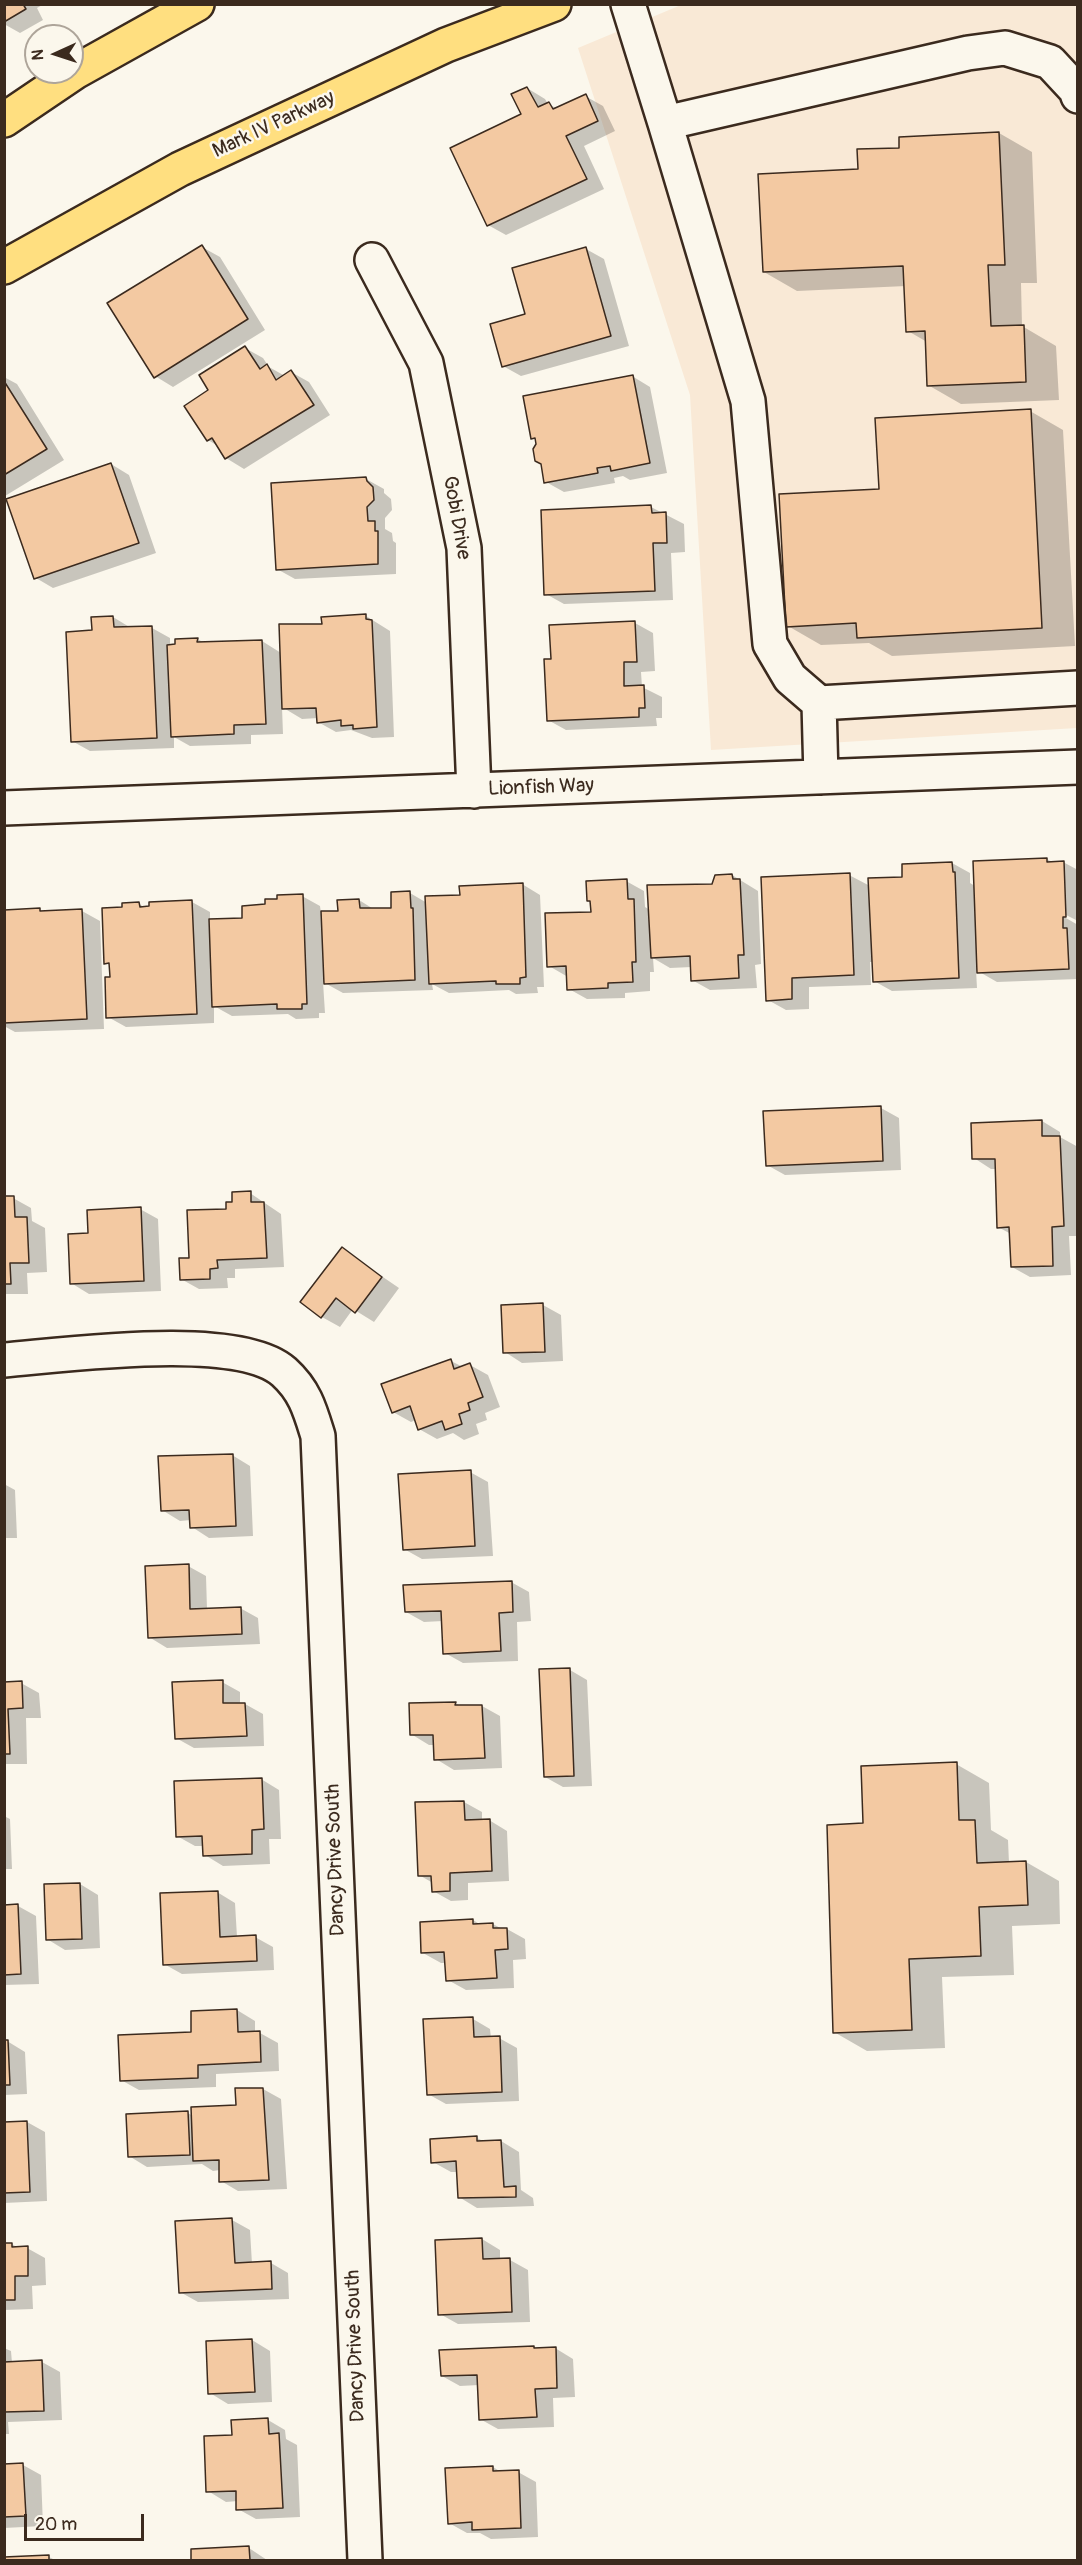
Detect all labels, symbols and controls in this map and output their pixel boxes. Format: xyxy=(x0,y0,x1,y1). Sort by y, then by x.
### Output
north arrow xyxy=(24,24,84,84)
text: N xyxy=(28,49,48,61)
street label: Mark IV Parkway xyxy=(209,86,339,164)
street label: Gobi Drive xyxy=(437,474,475,562)
street label: Lionfish Way xyxy=(488,774,594,802)
street label: Dancy Drive South xyxy=(321,1783,351,1937)
street label: Dancy Drive South xyxy=(341,2269,371,2423)
scale bar xyxy=(27,2502,147,2540)
text: 20 m xyxy=(35,2513,77,2536)

